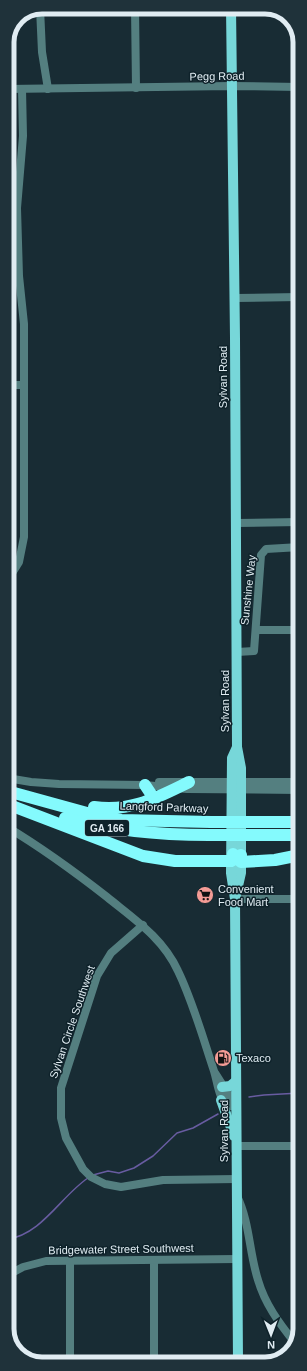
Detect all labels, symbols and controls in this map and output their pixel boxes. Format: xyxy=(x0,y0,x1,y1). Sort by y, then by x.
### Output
street label: Pegg Road xyxy=(189,70,245,82)
street label: Sylvan Road xyxy=(217,346,229,408)
street label: Sunshine Way xyxy=(238,554,258,626)
street label: Sylvan Road xyxy=(219,670,231,732)
street label: Langford Parkway xyxy=(119,799,209,815)
road number: GA 166 xyxy=(85,820,129,836)
place label: Convenient Food Mart xyxy=(218,883,274,908)
supermarket icon: Convenient Food Mart xyxy=(195,885,215,905)
street label: Sylvan Circle Southwest xyxy=(47,964,97,1080)
fuel station icon: Texaco xyxy=(213,1048,233,1068)
place label: Texaco xyxy=(236,1052,271,1064)
street label: Sylvan Road xyxy=(218,1100,230,1162)
street label: Bridgewater Street Southwest xyxy=(48,1242,194,1256)
north arrow xyxy=(251,1315,291,1355)
text: N xyxy=(267,1339,275,1351)

